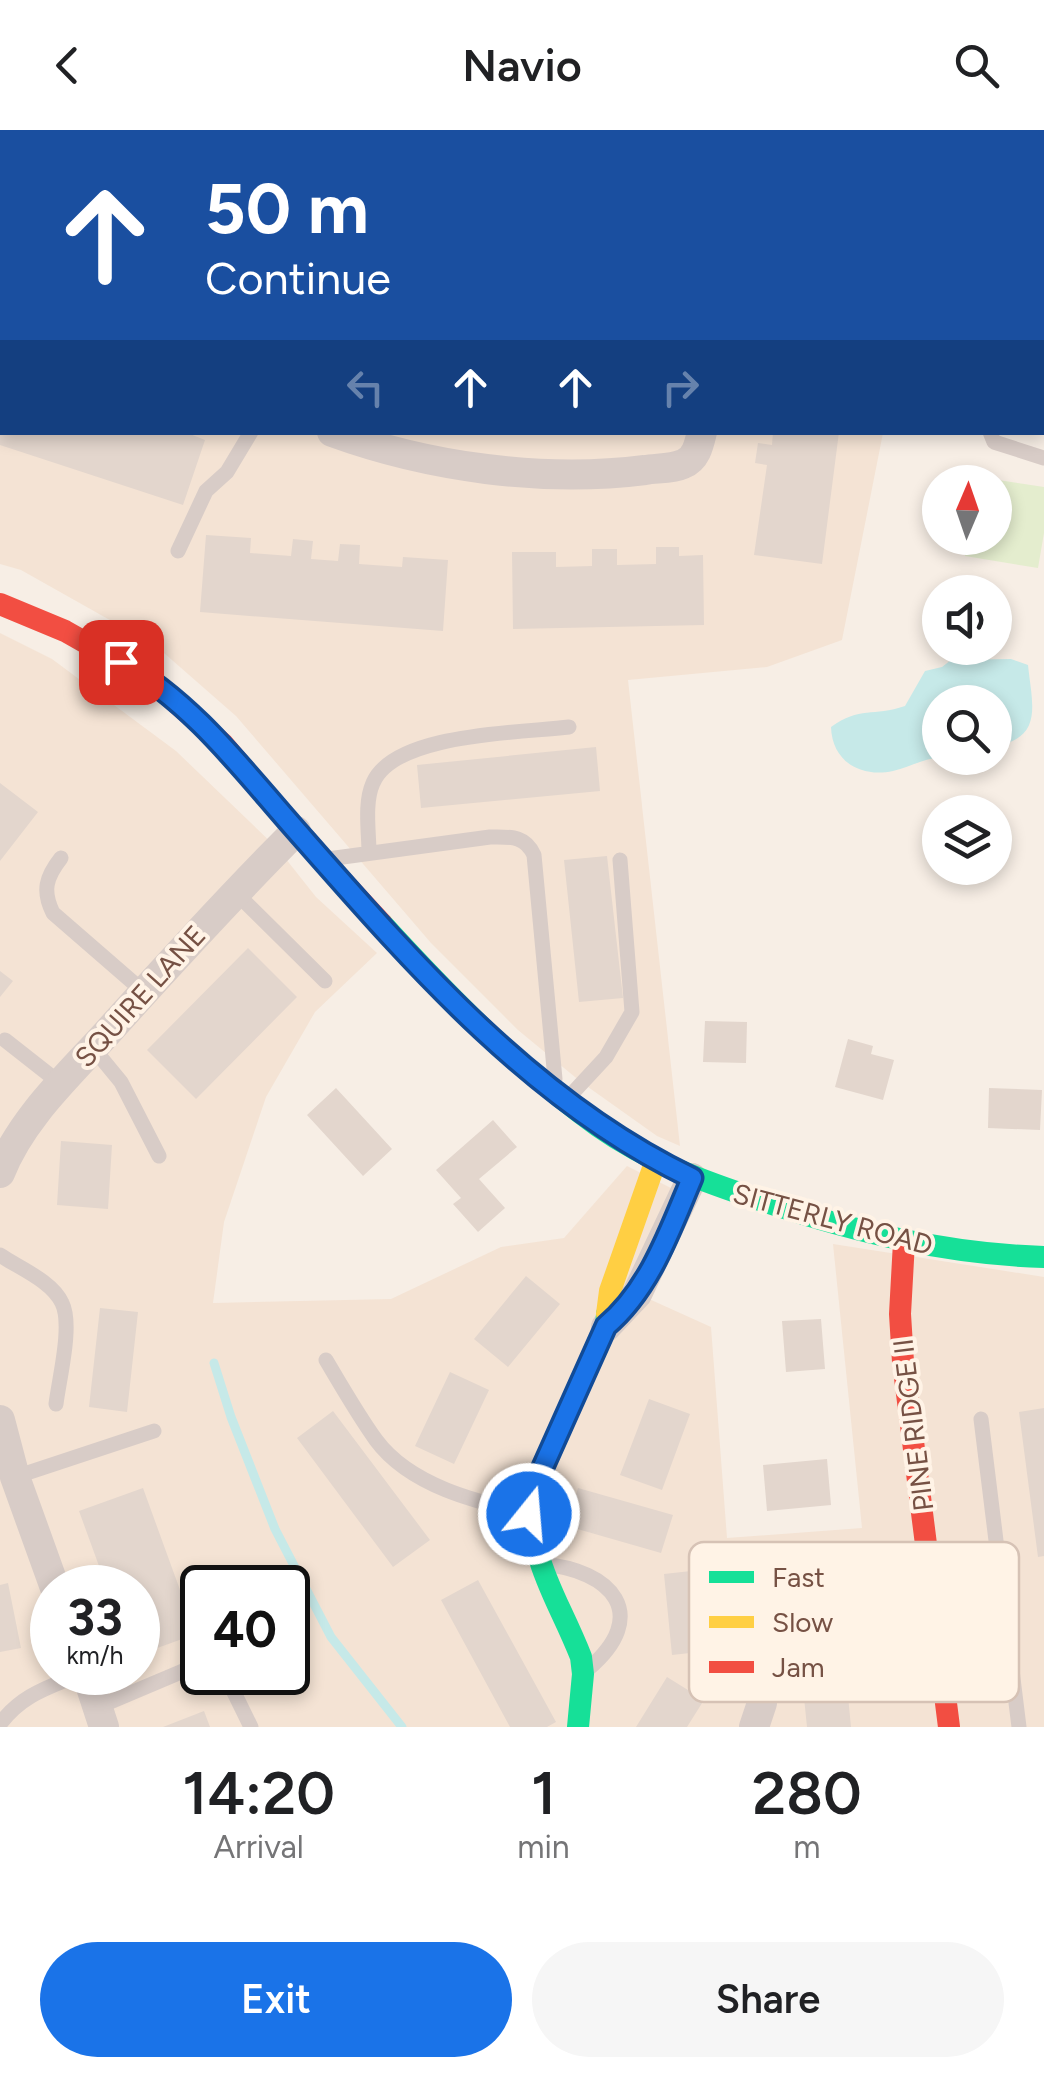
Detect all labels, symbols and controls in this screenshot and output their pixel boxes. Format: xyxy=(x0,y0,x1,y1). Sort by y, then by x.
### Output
icon: back xyxy=(40,38,95,93)
text: Navio xyxy=(462,38,582,92)
icon: search xyxy=(949,38,1004,93)
text: 50 m xyxy=(205,166,369,251)
icon: ahead xyxy=(40,170,170,300)
text: Continue xyxy=(205,251,391,305)
icon: left xyxy=(338,360,393,415)
icon: ahead xyxy=(443,360,498,415)
icon: ahead xyxy=(548,360,603,415)
icon: right xyxy=(653,360,708,415)
north arrow xyxy=(922,465,1012,555)
map controls xyxy=(922,465,1012,885)
button: sound xyxy=(922,575,1012,665)
pin xyxy=(79,620,164,705)
icon: arrive xyxy=(94,635,149,690)
button: search xyxy=(922,685,1012,775)
button: layers xyxy=(922,795,1012,885)
street label: SQUIRE LANE xyxy=(67,918,213,1074)
street label: SITTERLY ROAD xyxy=(729,1176,937,1262)
street label: PINE RIDGE II xyxy=(886,1337,940,1513)
position arrow xyxy=(477,1462,581,1566)
legend xyxy=(689,1542,1019,1702)
text: Fast xyxy=(772,1560,825,1594)
speed limit sign: 40 xyxy=(180,1565,310,1695)
text: 33 xyxy=(67,1587,123,1648)
text: Slow xyxy=(772,1605,833,1639)
text: km/h xyxy=(66,1640,124,1670)
text: Jam xyxy=(772,1650,825,1684)
text: 14:20 xyxy=(182,1757,335,1829)
text: 1 xyxy=(531,1757,556,1829)
text: 280 xyxy=(752,1757,862,1829)
text: Arrival xyxy=(213,1828,304,1866)
text: min xyxy=(517,1828,570,1866)
text: m xyxy=(793,1828,820,1866)
button: Exit xyxy=(40,1942,512,2057)
button: Share xyxy=(532,1942,1004,2057)

